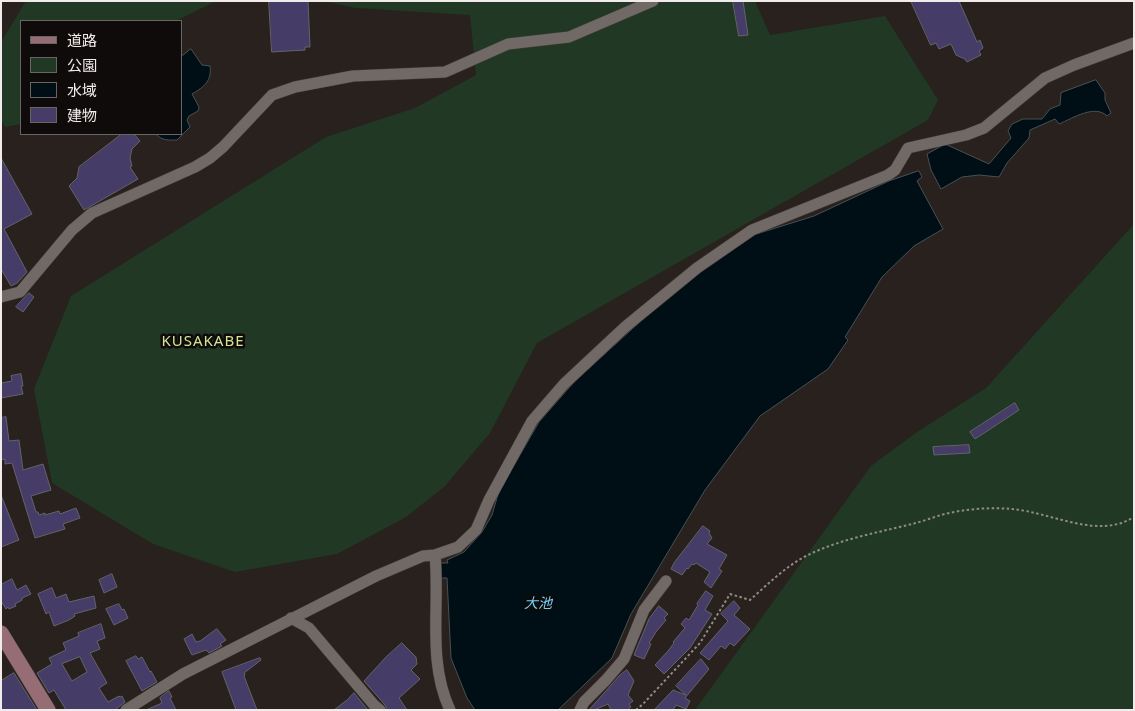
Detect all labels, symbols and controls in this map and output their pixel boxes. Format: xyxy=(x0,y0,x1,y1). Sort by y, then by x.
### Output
legend xyxy=(20,20,182,135)
text: 道路 xyxy=(67,30,97,50)
text: 公園 xyxy=(67,55,97,75)
text: 水域 xyxy=(67,80,97,100)
text: 建物 xyxy=(67,105,97,125)
district label: KUSAKABE xyxy=(160,333,246,351)
water label: 大池 xyxy=(524,596,552,612)

